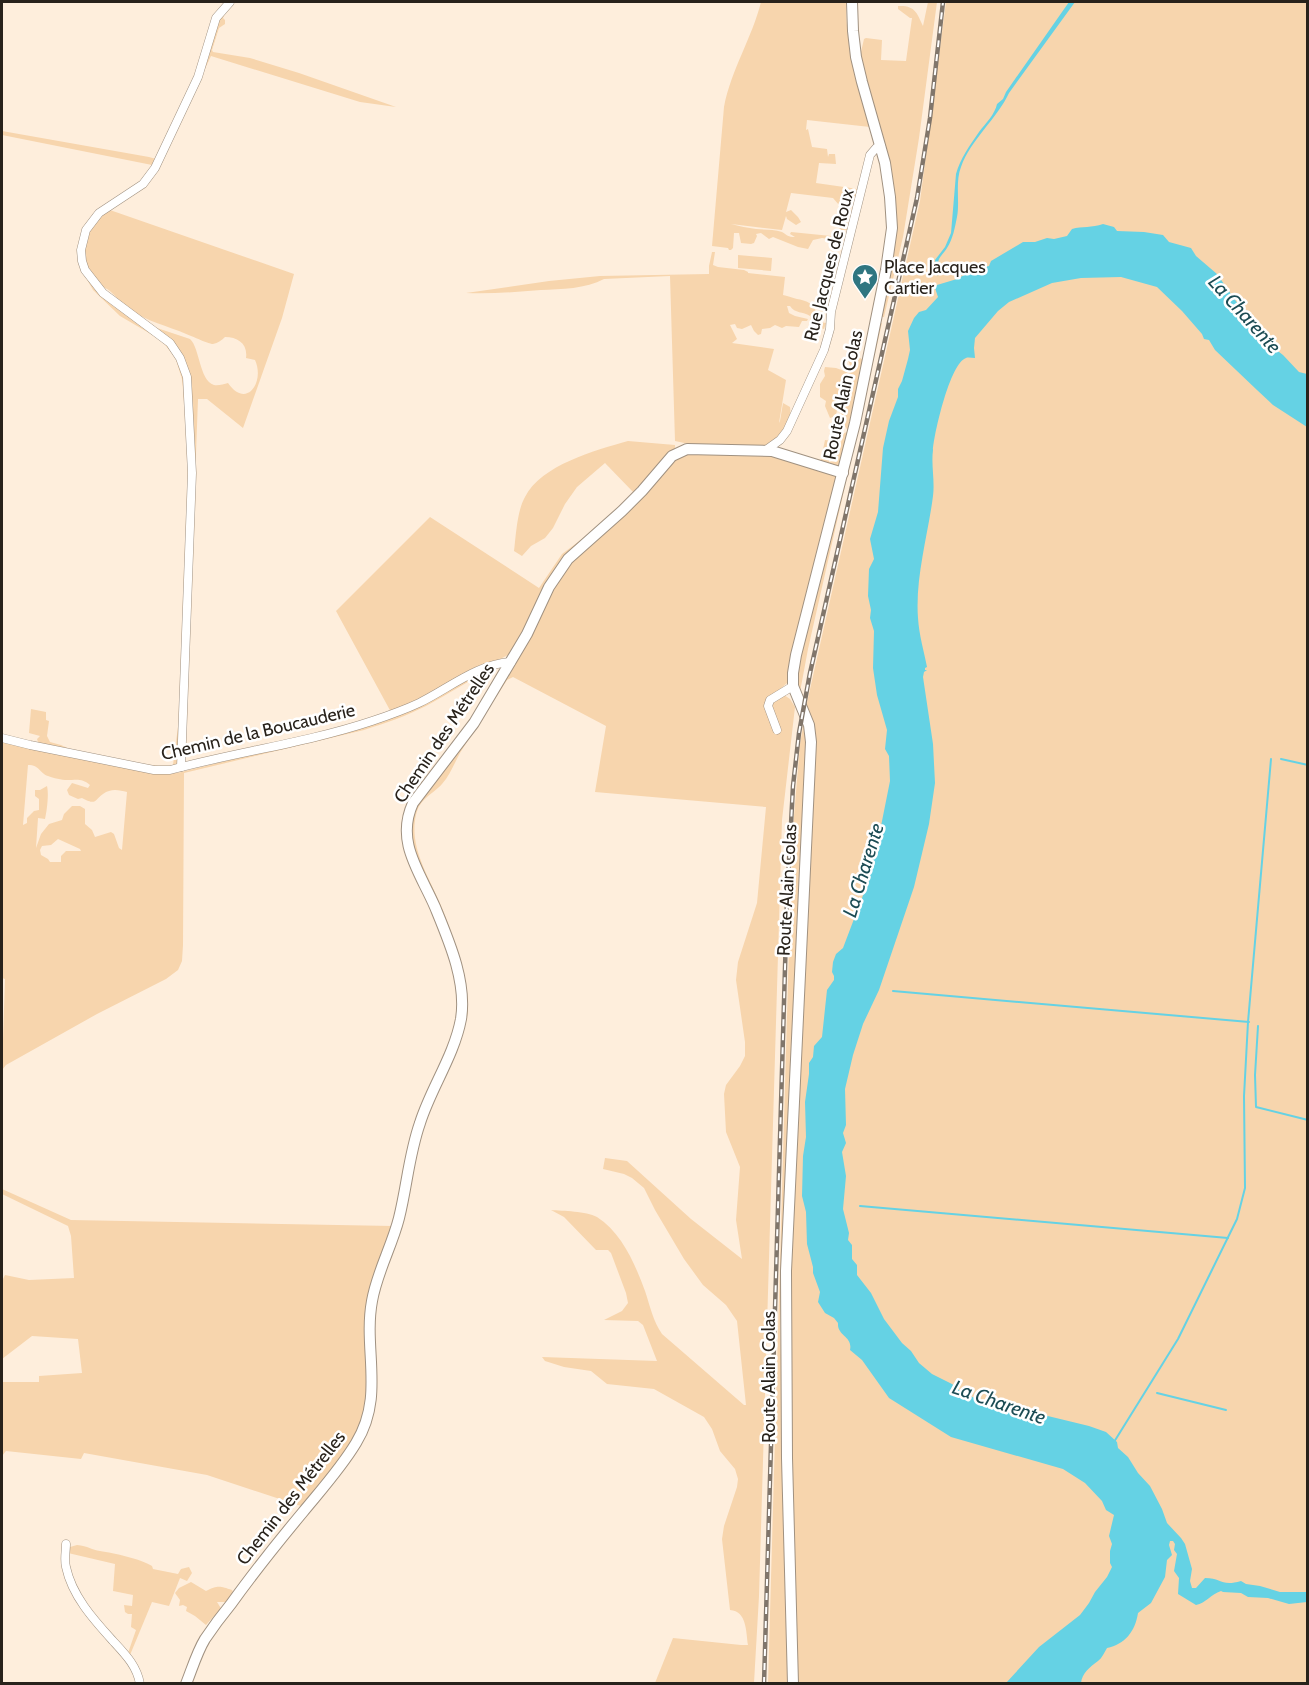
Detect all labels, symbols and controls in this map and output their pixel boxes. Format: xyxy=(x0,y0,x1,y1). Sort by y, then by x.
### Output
street label: Rue Jacques de Roux xyxy=(799,186,859,343)
place label: Place Jacques Cartier xyxy=(884,256,986,299)
place icon: Place Jacques Cartier xyxy=(850,262,880,300)
water label: La Charente xyxy=(1204,270,1286,358)
street label: Route Alain Colas xyxy=(819,328,867,462)
street label: Chemin des Métrelles xyxy=(389,659,499,807)
street label: Chemin de la Boucauderie xyxy=(159,699,357,765)
water label: La Charente xyxy=(837,820,889,920)
street label: Route Alain Colas xyxy=(773,824,801,956)
street label: Route Alain Colas xyxy=(758,1311,780,1443)
water label: La Charente xyxy=(949,1375,1049,1429)
street label: Chemin des Métrelles xyxy=(232,1427,350,1569)

